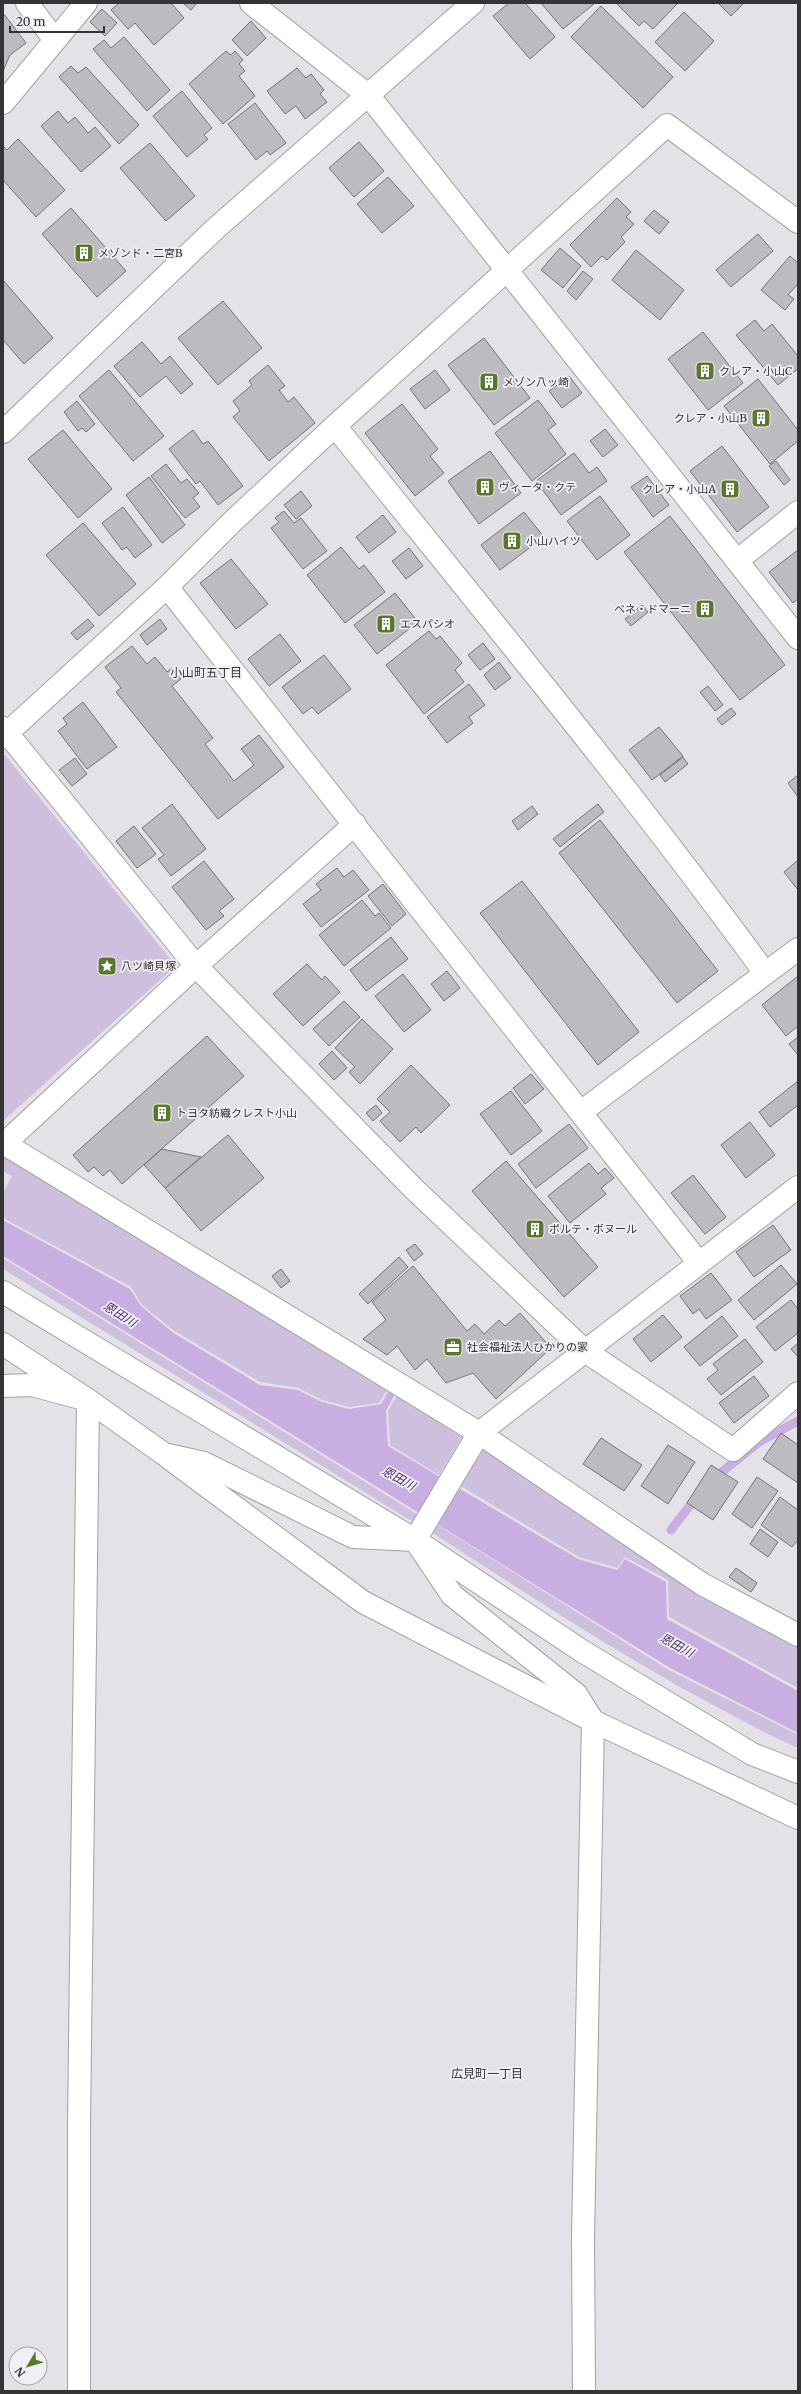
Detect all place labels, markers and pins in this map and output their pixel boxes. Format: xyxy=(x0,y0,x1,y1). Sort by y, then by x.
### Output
building icon: メゾンド・二宮B xyxy=(73,242,95,264)
place label: メゾンド・二宮B xyxy=(98,246,183,260)
building icon: クレア・小山C xyxy=(694,360,716,382)
place label: クレア・小山C xyxy=(719,364,792,378)
building icon: メゾン八ッ崎 xyxy=(478,371,500,393)
place label: メゾン八ッ崎 xyxy=(503,375,569,389)
building icon: クレア・小山B xyxy=(750,407,772,429)
place label: クレア・小山B xyxy=(674,411,748,425)
building icon: ヴィータ・クテ xyxy=(474,476,496,498)
building icon: クレア・小山A xyxy=(719,478,741,500)
place label: ヴィータ・クテ xyxy=(499,480,576,494)
place label: クレア・小山A xyxy=(642,482,716,496)
building icon: 小山ハイツ xyxy=(501,530,523,552)
place label: 小山ハイツ xyxy=(526,534,581,548)
building icon: ベネ・ドマーニ xyxy=(694,598,716,620)
place label: ベネ・ドマーニ xyxy=(614,602,691,616)
building icon: エスパシオ xyxy=(375,613,397,635)
place label: エスパシオ xyxy=(400,617,455,631)
place icon: 八ツ崎貝塚 xyxy=(96,955,118,977)
place label: 八ツ崎貝塚 xyxy=(121,959,176,973)
building icon: トヨタ紡織クレスト小山 xyxy=(151,1102,173,1124)
place label: トヨタ紡織クレスト小山 xyxy=(176,1106,297,1120)
building icon: ポルテ・ボヌール xyxy=(524,1218,546,1240)
place label: ポルテ・ボヌール xyxy=(549,1222,637,1236)
office icon: 社会福祉法人ひかりの家 xyxy=(442,1336,464,1358)
place label: 社会福祉法人ひかりの家 xyxy=(467,1340,588,1354)

